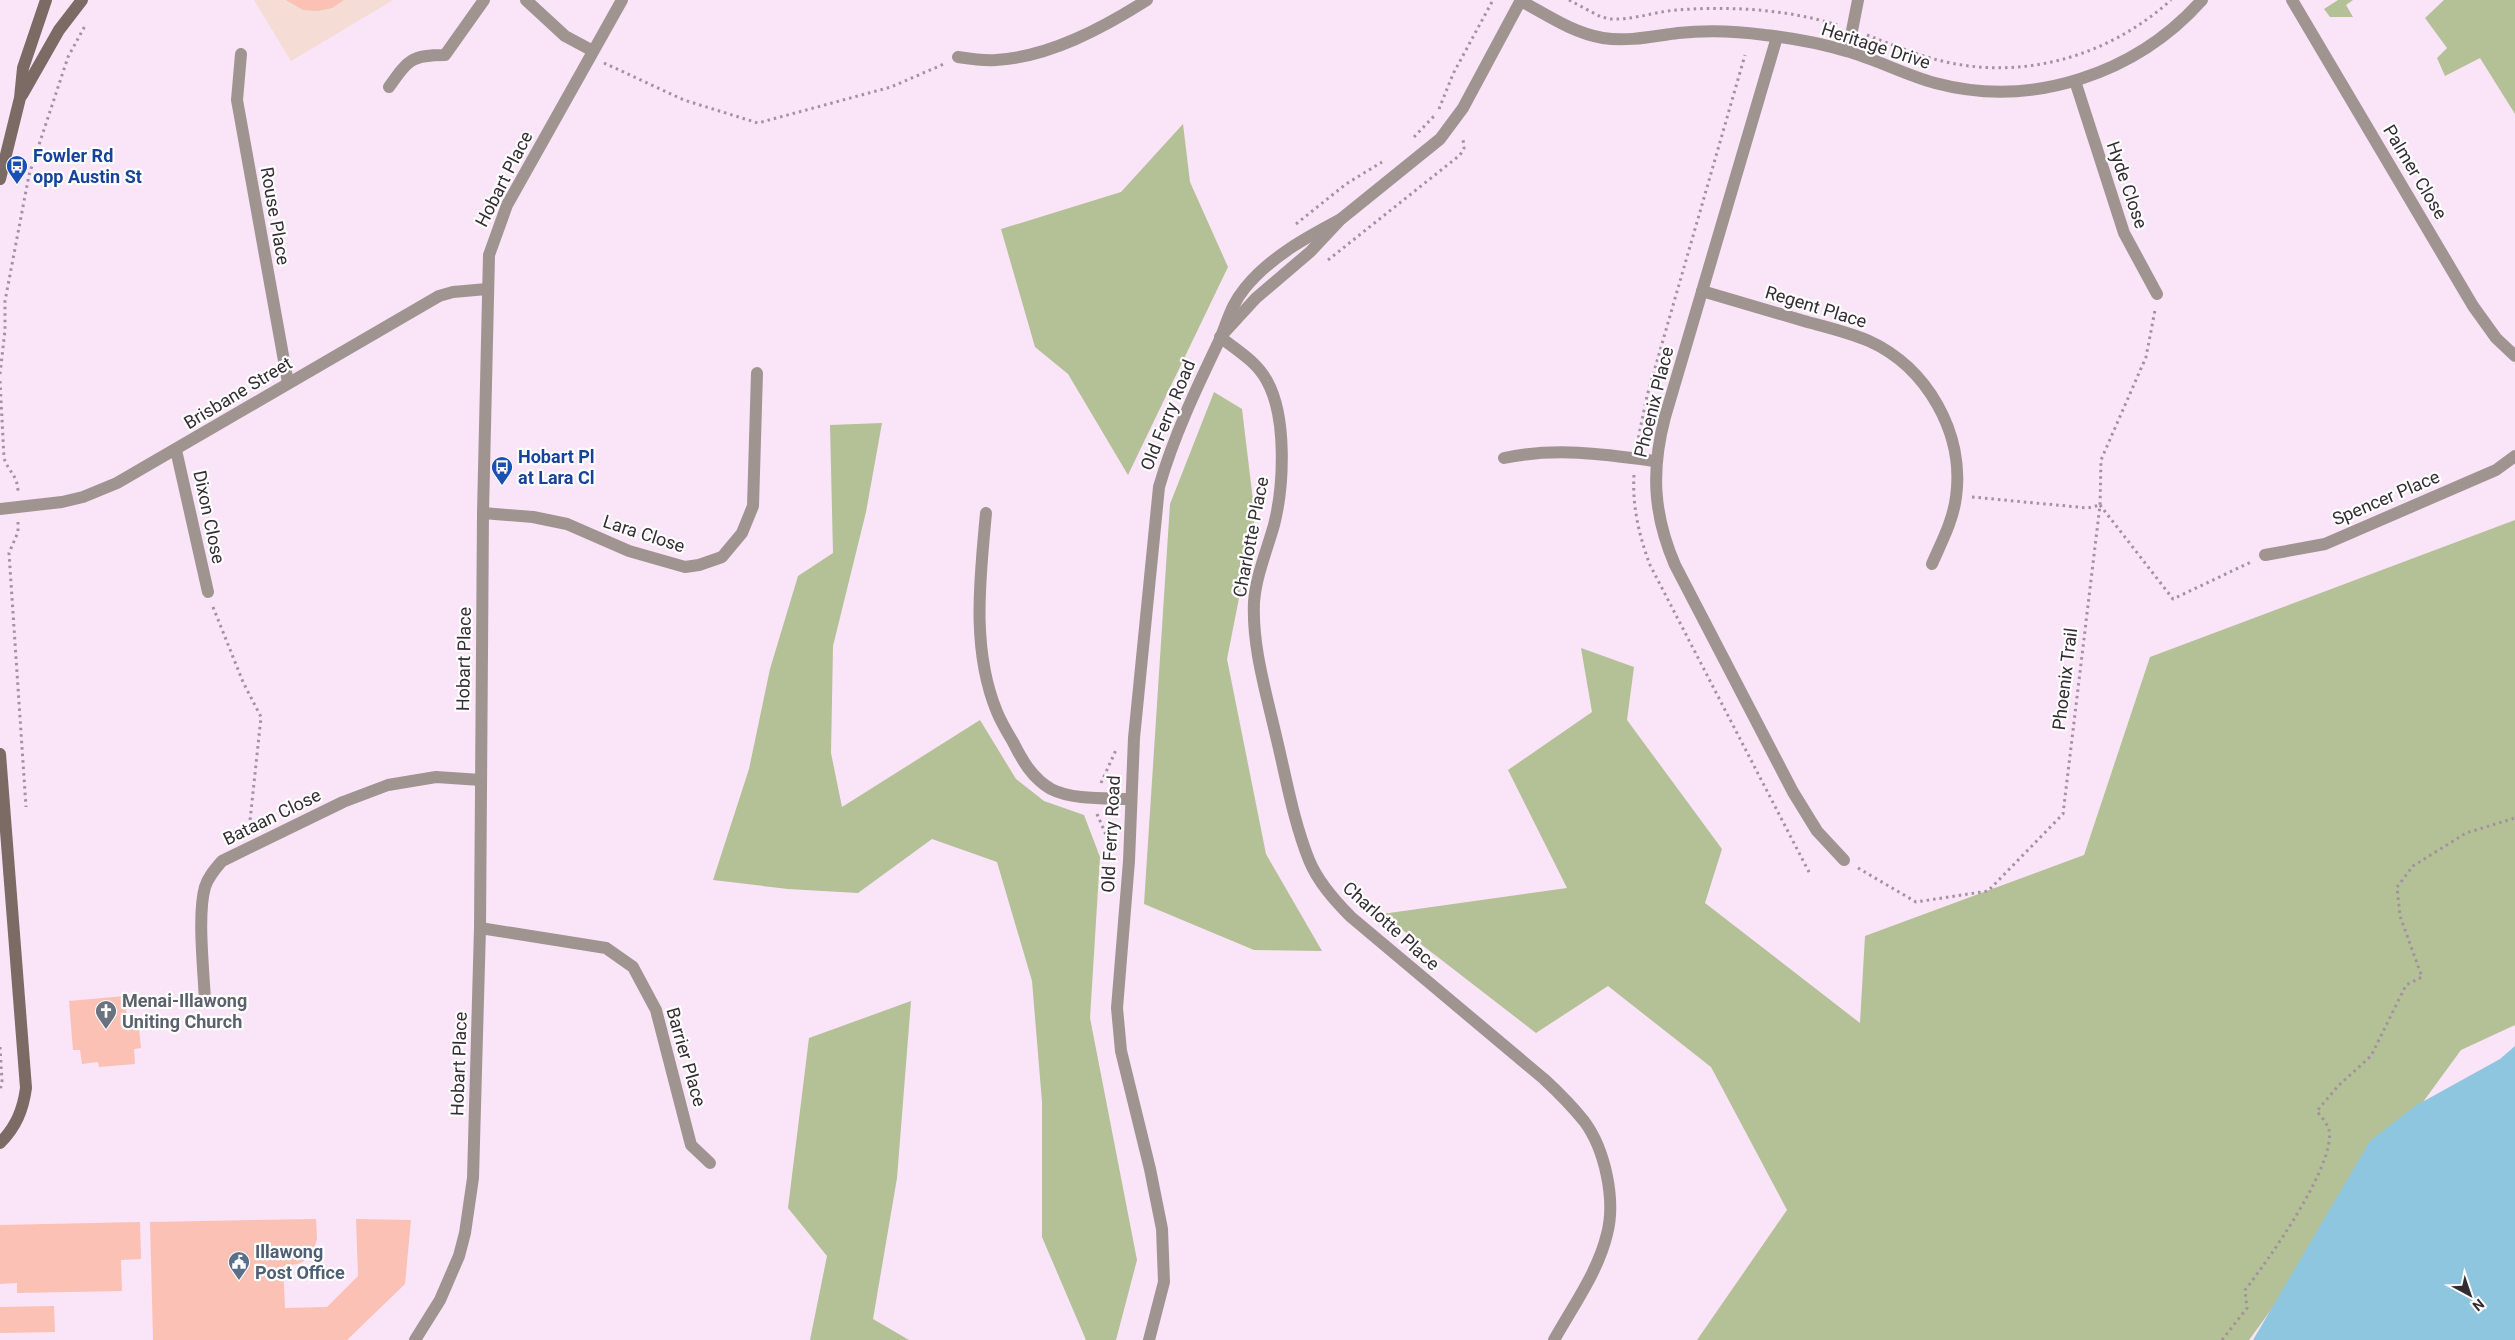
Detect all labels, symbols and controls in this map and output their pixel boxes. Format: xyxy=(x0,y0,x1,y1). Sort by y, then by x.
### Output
street label: Heritage Drive xyxy=(1819,18,1933,73)
street label: Palmer Close xyxy=(2379,121,2452,223)
street label: Hobart Place xyxy=(471,127,537,230)
street label: Hyde Close xyxy=(2103,139,2152,231)
place label: Fowler Rd opp Austin St xyxy=(33,145,142,187)
bus stop icon: Fowler Rd opp Austin St xyxy=(5,154,29,185)
street label: Rouse Place xyxy=(257,165,294,267)
street label: Regent Place xyxy=(1763,281,1869,332)
street label: Phoenix Place xyxy=(1630,344,1677,459)
street label: Brisbane Street xyxy=(180,352,296,433)
street label: Old Ferry Road xyxy=(1136,356,1199,473)
place label: Hobart Pl at Lara Cl xyxy=(518,446,595,488)
bus stop icon: Hobart Pl at Lara Cl xyxy=(490,455,514,486)
street label: Spencer Place xyxy=(2329,466,2443,530)
street label: Dixon Close xyxy=(189,468,230,565)
street label: Charlotte Place xyxy=(1229,475,1272,599)
street label: Lara Close xyxy=(601,510,688,557)
street label: Hobart Place xyxy=(452,607,475,711)
street label: Phoenix Trail xyxy=(2048,627,2081,731)
street label: Old Ferry Road xyxy=(1097,775,1124,893)
street label: Bataan Close xyxy=(220,784,324,849)
street label: Charlotte Place xyxy=(1339,877,1444,974)
place label: Menai-Illawong Uniting Church xyxy=(122,990,247,1032)
church icon: Menai-Illawong Uniting Church xyxy=(94,999,118,1030)
street label: Barrier Place xyxy=(662,1005,711,1109)
street label: Hobart Place xyxy=(446,1011,471,1117)
place label: Illawong Post Office xyxy=(255,1241,345,1283)
public building icon: Illawong Post Office xyxy=(227,1250,251,1281)
north arrow xyxy=(2445,1270,2495,1320)
text: N xyxy=(2469,1296,2487,1314)

